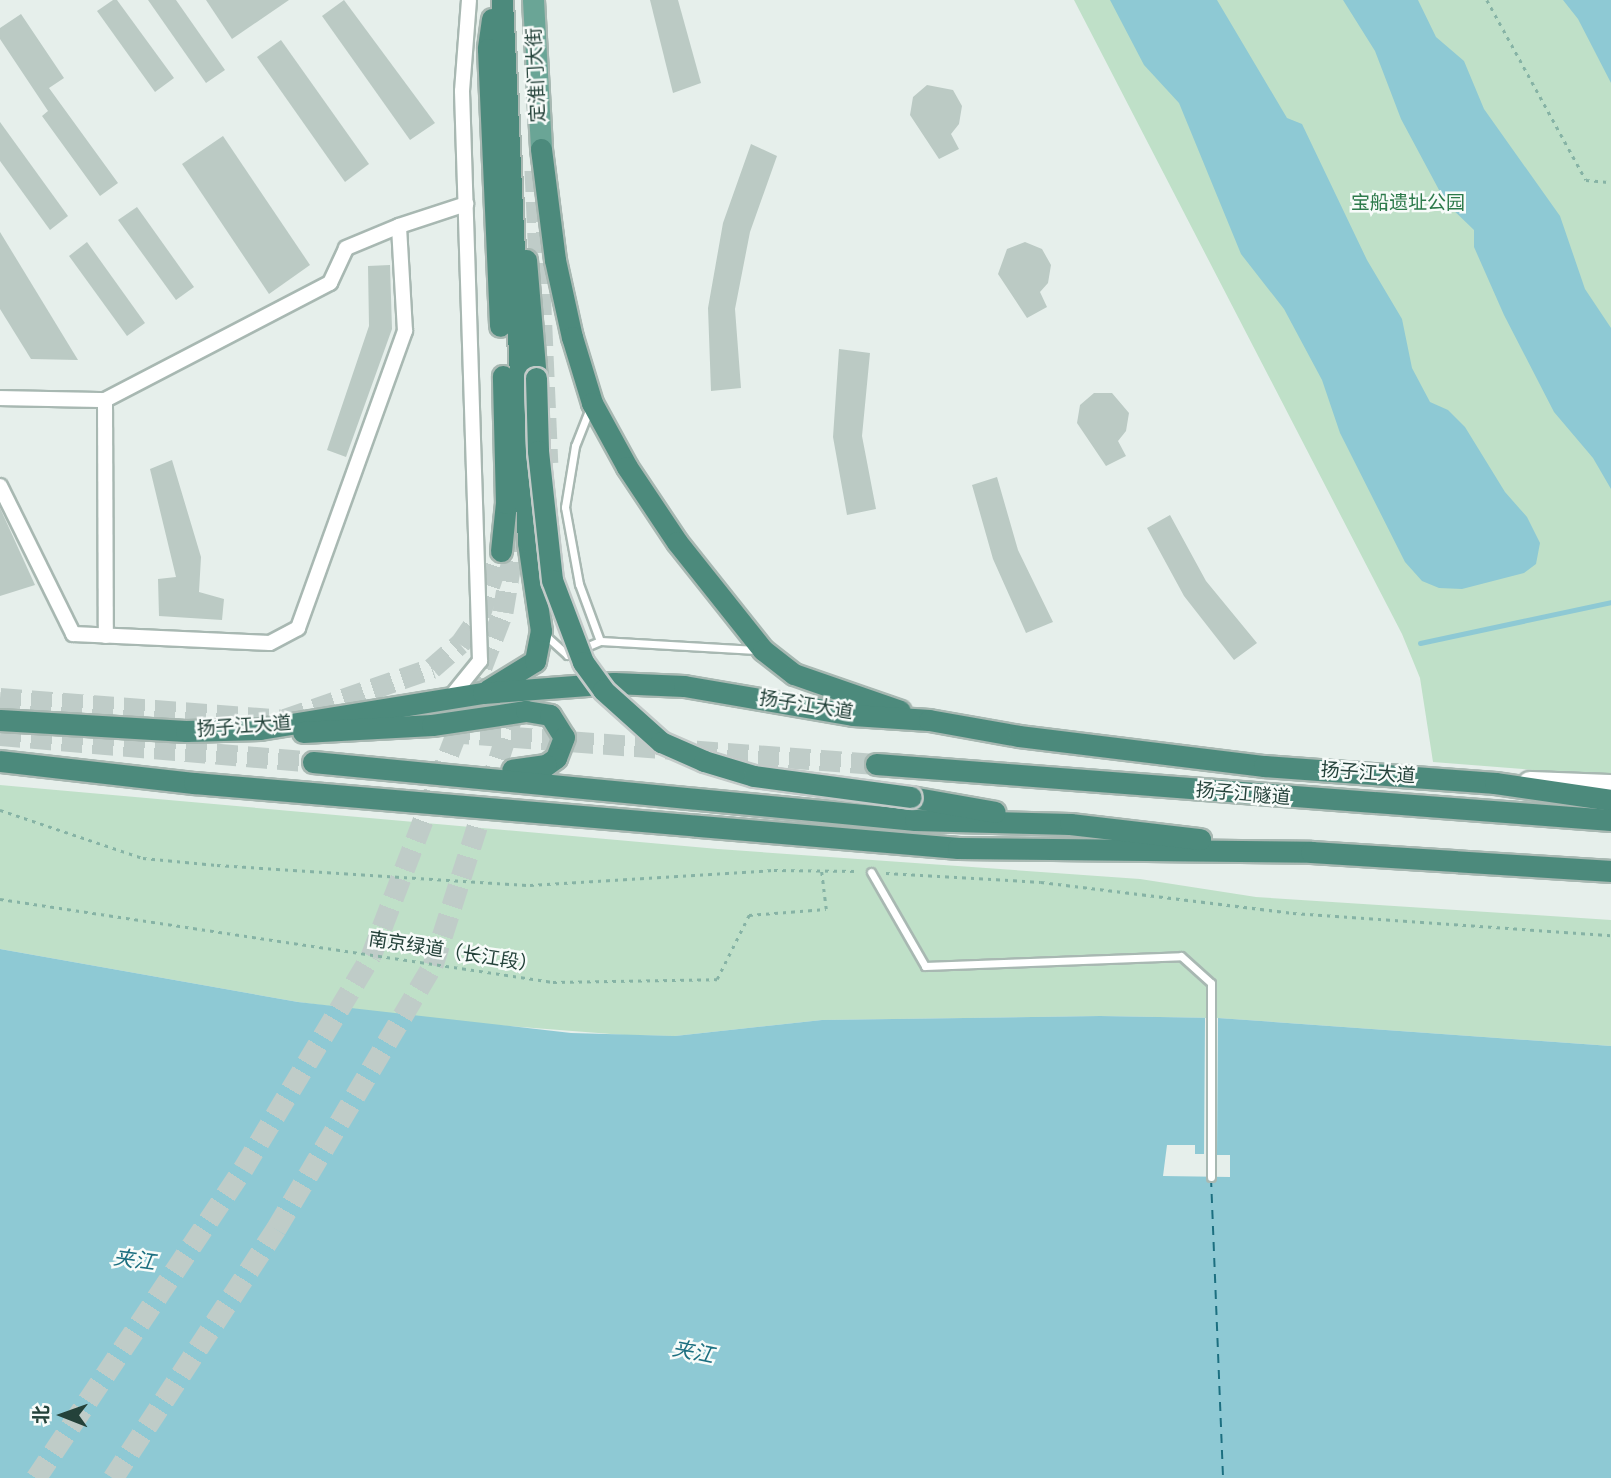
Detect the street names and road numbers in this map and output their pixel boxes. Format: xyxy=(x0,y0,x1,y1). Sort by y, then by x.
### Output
street label: 定淮门大街 xyxy=(523,27,551,123)
street label: 扬子江大道 xyxy=(757,687,855,725)
street label: 扬子江大道 xyxy=(196,712,292,742)
street label: 扬子江大道 xyxy=(1320,759,1416,789)
street label: 扬子江隧道 xyxy=(1195,780,1291,810)
street label: 南京绿道（长江段） xyxy=(367,928,539,978)

